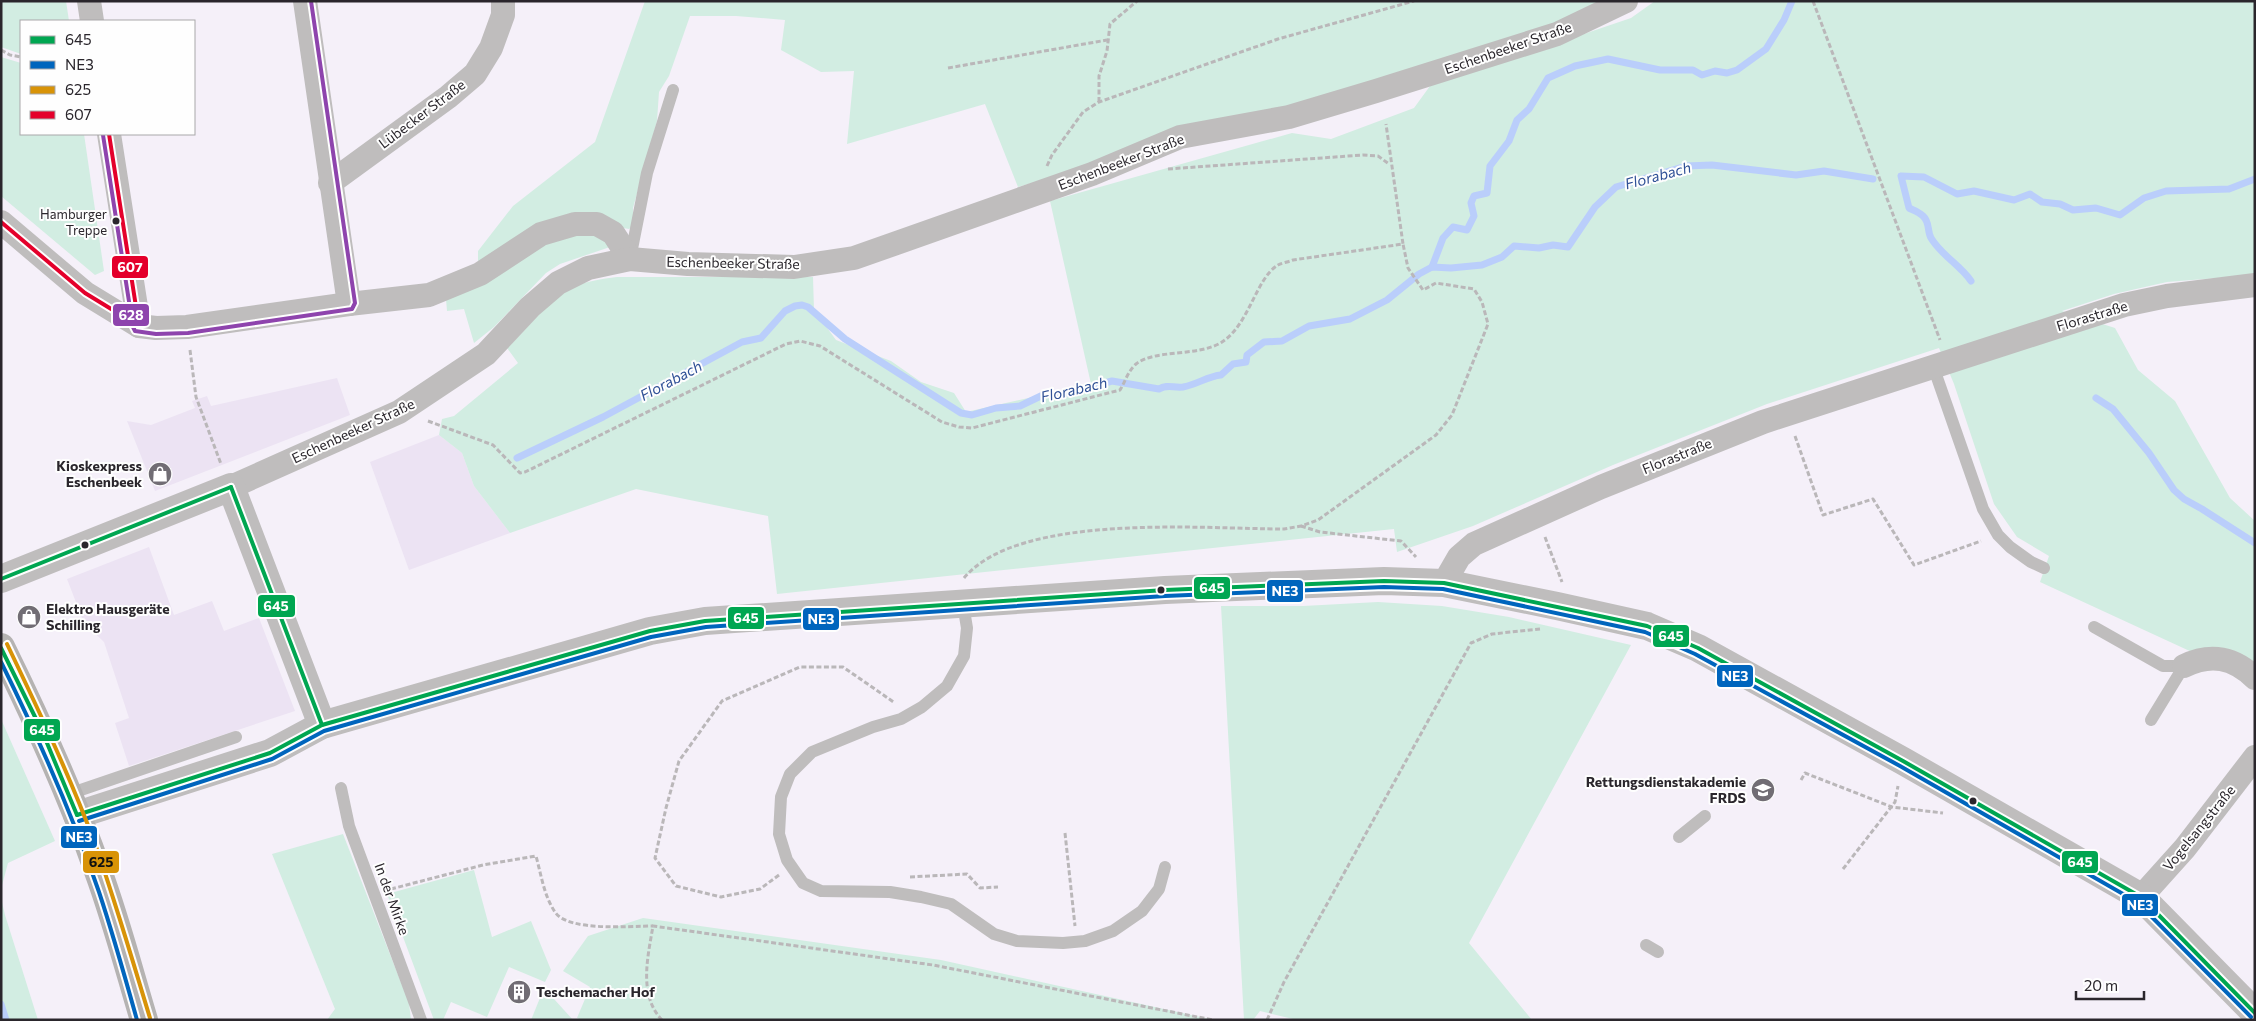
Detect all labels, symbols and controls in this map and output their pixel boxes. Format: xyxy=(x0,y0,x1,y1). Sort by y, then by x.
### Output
street label: Eschenbeeker Straße xyxy=(1442,18,1574,77)
legend xyxy=(20,20,195,135)
text: 645 xyxy=(65,30,92,48)
text: NE3 xyxy=(65,55,94,73)
street label: Lübecker Straße xyxy=(375,76,468,152)
text: 625 xyxy=(65,80,91,98)
text: 607 xyxy=(65,105,92,123)
street label: Eschenbeeker Straße xyxy=(1055,130,1186,193)
water label: Florabach xyxy=(1623,158,1693,193)
place label: Hamburger Treppe xyxy=(40,206,107,238)
marker: Hamburger Treppe xyxy=(111,216,121,226)
street label: Eschenbeeker Straße xyxy=(666,253,800,272)
line badge: 607 xyxy=(111,255,149,279)
text: 607 xyxy=(117,258,143,275)
street label: Florastraße xyxy=(2054,297,2129,334)
line badge: 628 xyxy=(112,303,150,327)
text: 628 xyxy=(118,306,144,323)
water label: Florabach xyxy=(636,356,705,404)
water label: Florabach xyxy=(1039,373,1109,405)
street label: Eschenbeeker Straße xyxy=(289,395,417,466)
street label: Florastraße xyxy=(1640,434,1714,477)
place label: Kioskexpress Eschenbeek xyxy=(56,457,142,490)
shop icon: Kioskexpress Eschenbeek xyxy=(147,461,173,487)
unlabelled marker xyxy=(80,540,90,550)
line badge: 645 xyxy=(1193,576,1231,600)
text: 645 xyxy=(1199,579,1225,596)
line badge: NE3 xyxy=(1266,579,1304,603)
text: NE3 xyxy=(1271,582,1299,599)
unlabelled marker xyxy=(1156,585,1166,595)
line badge: 645 xyxy=(257,594,296,618)
text: 645 xyxy=(263,597,289,614)
place label: Elektro Hausgeräte Schilling xyxy=(46,600,170,633)
shop icon: Elektro Hausgeräte Schilling xyxy=(16,604,42,630)
line badge: 645 xyxy=(727,606,765,630)
line badge: NE3 xyxy=(802,607,840,631)
text: 645 xyxy=(733,609,759,626)
text: NE3 xyxy=(807,610,835,627)
line badge: 645 xyxy=(1652,624,1690,648)
text: 645 xyxy=(1658,627,1684,644)
line badge: NE3 xyxy=(1716,664,1754,688)
text: NE3 xyxy=(1721,667,1749,684)
line badge: 645 xyxy=(23,718,61,742)
text: 645 xyxy=(29,721,55,738)
place label: Rettungsdienstakademie FRDS xyxy=(1586,773,1746,806)
school or university icon: Rettungsdienstakademie FRDS xyxy=(1750,777,1776,803)
street label: Vogelsangstraße xyxy=(2159,781,2238,874)
unlabelled marker xyxy=(1968,796,1978,806)
line badge: NE3 xyxy=(60,825,98,849)
text: NE3 xyxy=(65,828,93,845)
line badge: 625 xyxy=(82,850,120,874)
line badge: 645 xyxy=(2061,850,2099,874)
text: 625 xyxy=(89,853,113,870)
text: 645 xyxy=(2067,853,2093,870)
street label: In der Mirke xyxy=(372,860,413,937)
line badge: NE3 xyxy=(2121,893,2159,917)
text: NE3 xyxy=(2126,896,2154,913)
scale bar xyxy=(2076,968,2144,1000)
text: 20 m xyxy=(2084,976,2118,994)
building icon: Teschemacher Hof xyxy=(506,979,532,1005)
place label: Teschemacher Hof xyxy=(536,983,655,1000)

